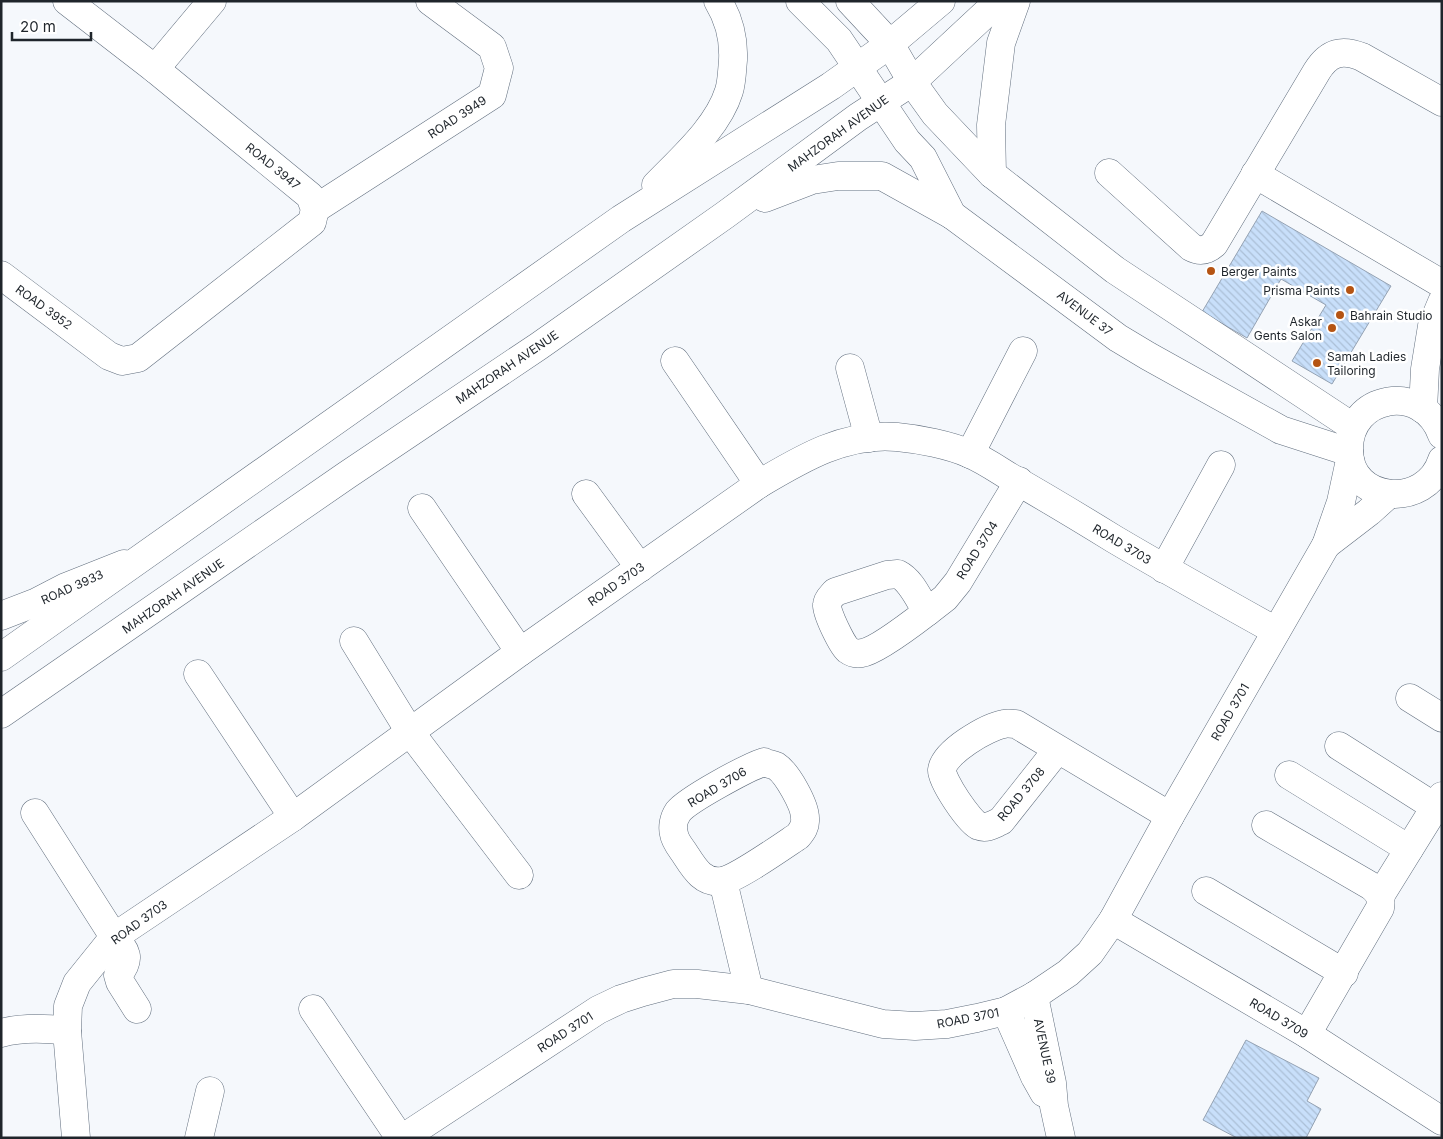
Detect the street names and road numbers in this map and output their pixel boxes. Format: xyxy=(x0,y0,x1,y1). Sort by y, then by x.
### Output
street label: MAHZORAH AVENUE xyxy=(785,91,891,175)
street label: ROAD 3949 xyxy=(425,93,489,141)
street label: ROAD 3947 xyxy=(243,139,304,193)
street label: ROAD 3952 xyxy=(13,281,75,333)
street label: AVENUE 37 xyxy=(1054,287,1116,339)
street label: MAHZORAH AVENUE xyxy=(453,327,561,407)
street label: ROAD 3704 xyxy=(953,518,1001,582)
street label: ROAD 3703 xyxy=(1090,521,1154,567)
street label: MAHZORAH AVENUE xyxy=(119,555,227,637)
street label: ROAD 3703 xyxy=(585,559,647,609)
street label: ROAD 3933 xyxy=(39,567,105,607)
street label: ROAD 3701 xyxy=(1208,681,1252,743)
street label: ROAD 3706 xyxy=(685,764,749,810)
street label: ROAD 3708 xyxy=(994,764,1048,824)
street label: ROAD 3703 xyxy=(108,897,170,947)
street label: ROAD 3709 xyxy=(1247,995,1311,1041)
street label: ROAD 3701 xyxy=(936,1005,1000,1031)
street label: ROAD 3701 xyxy=(534,1008,596,1056)
street label: AVENUE 39 xyxy=(1031,1017,1059,1085)

